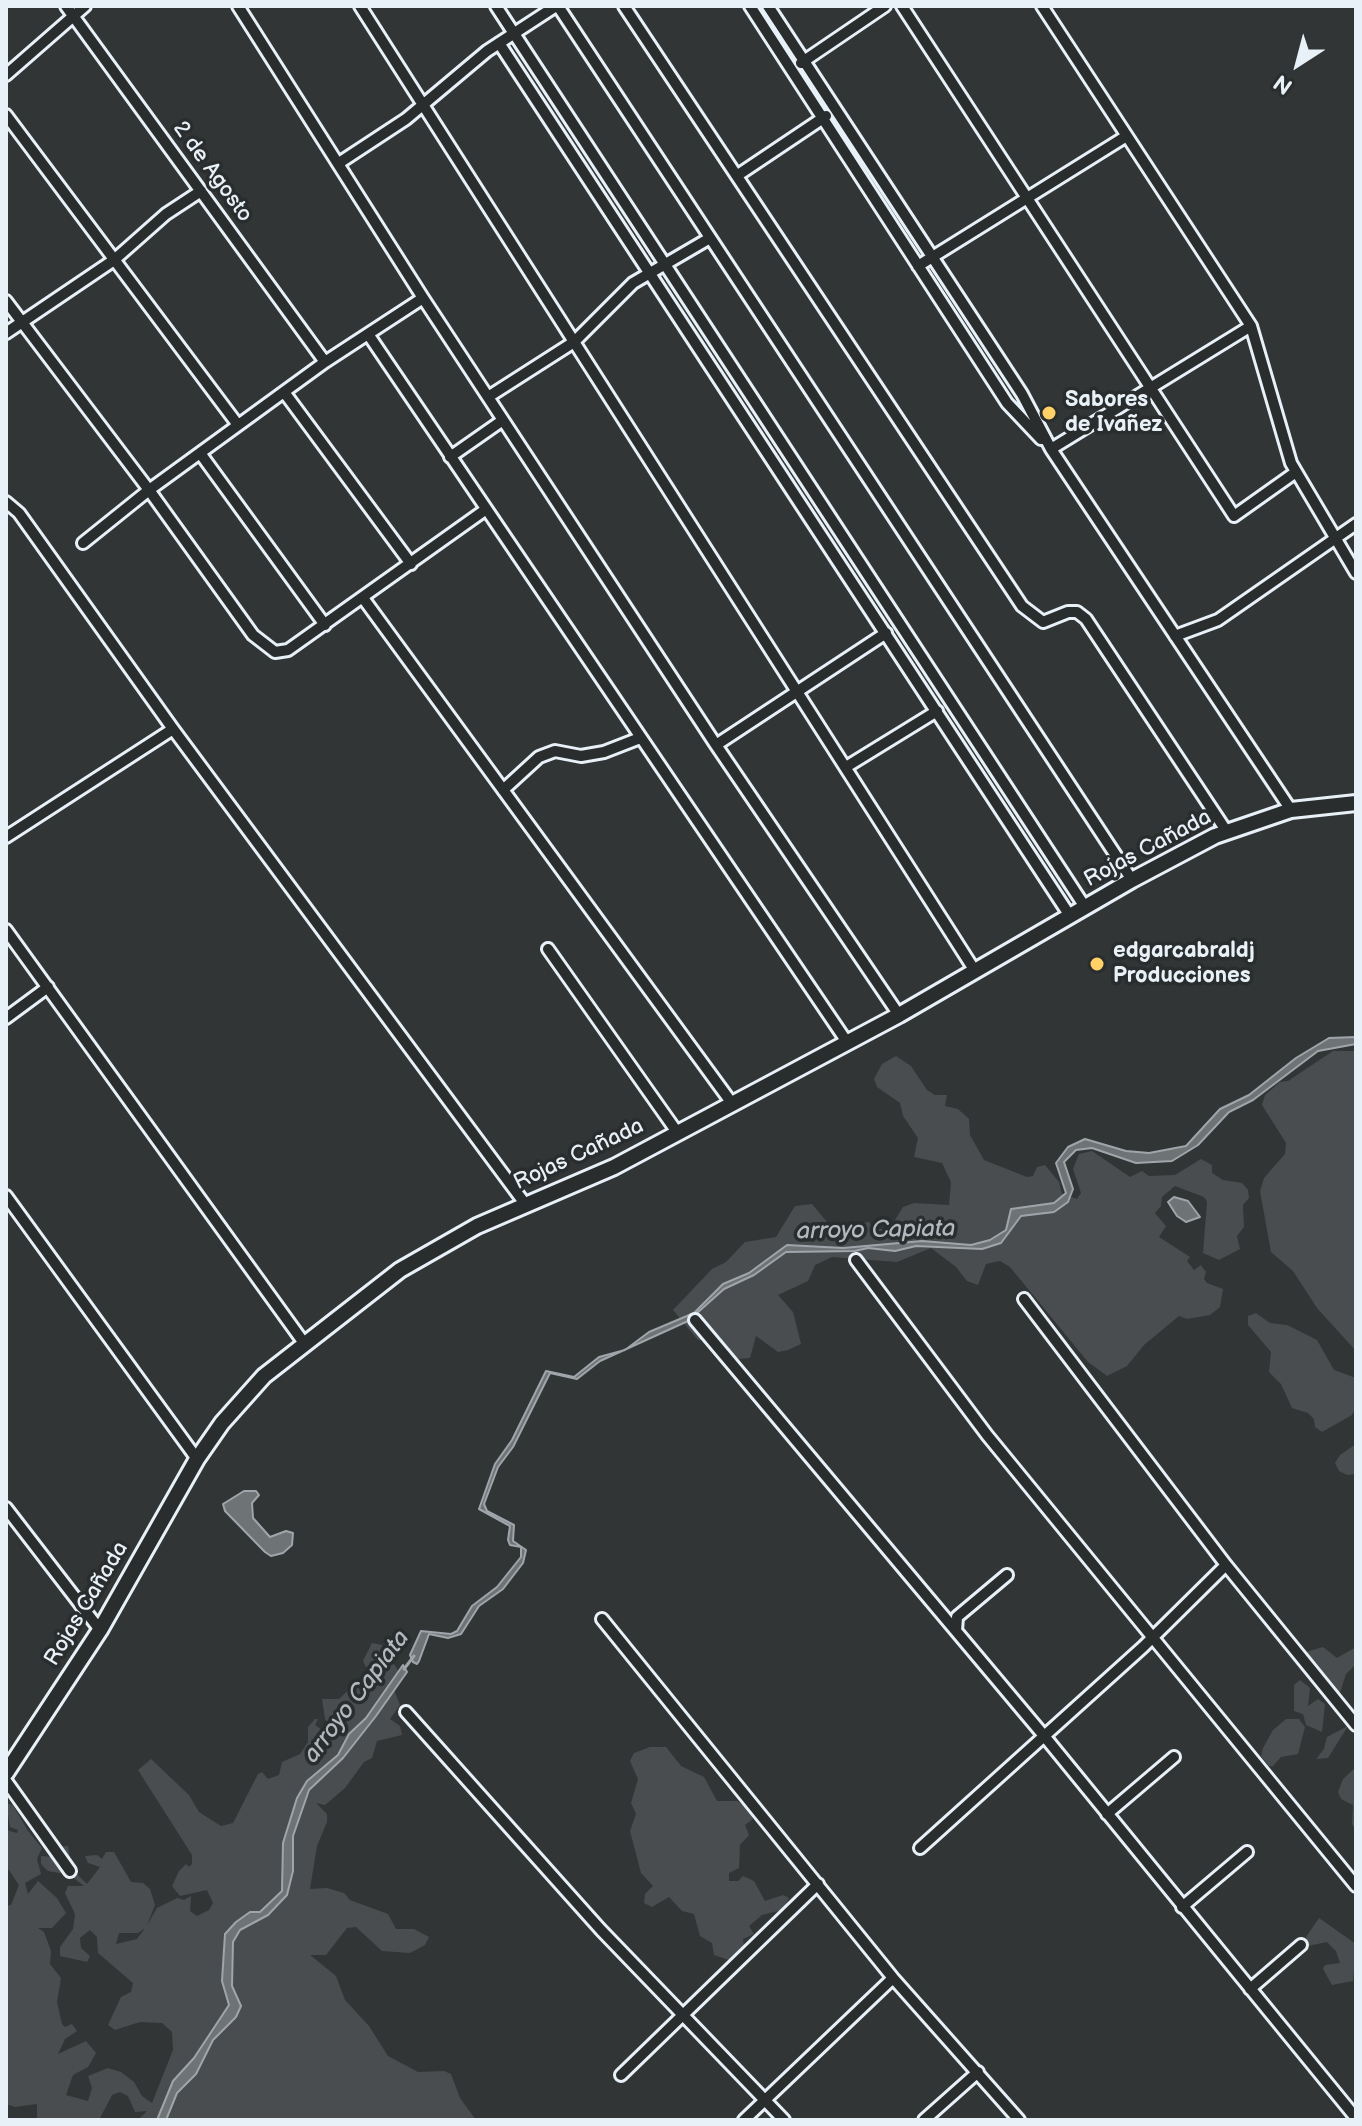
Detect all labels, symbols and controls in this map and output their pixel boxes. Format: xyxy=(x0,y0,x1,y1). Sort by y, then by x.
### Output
north arrow xyxy=(1258,24,1338,104)
text: N xyxy=(1269,68,1298,100)
street label: 2 de Agosto xyxy=(167,116,257,228)
place label: Sabores de Ivañez xyxy=(1065,387,1162,438)
marker: Sabores de Ivañez xyxy=(1040,404,1058,422)
street label: Rojas Cañada xyxy=(1080,804,1216,894)
place label: edgarcabraldj Producciones xyxy=(1113,938,1255,990)
marker: edgarcabraldj Producciones xyxy=(1088,955,1106,973)
street label: Rojas Cañada xyxy=(510,1113,648,1197)
water label: arroyo Capiata xyxy=(796,1215,956,1247)
street label: Rojas Cañada xyxy=(40,1537,134,1671)
water label: arroyo Capiata xyxy=(298,1625,416,1769)

